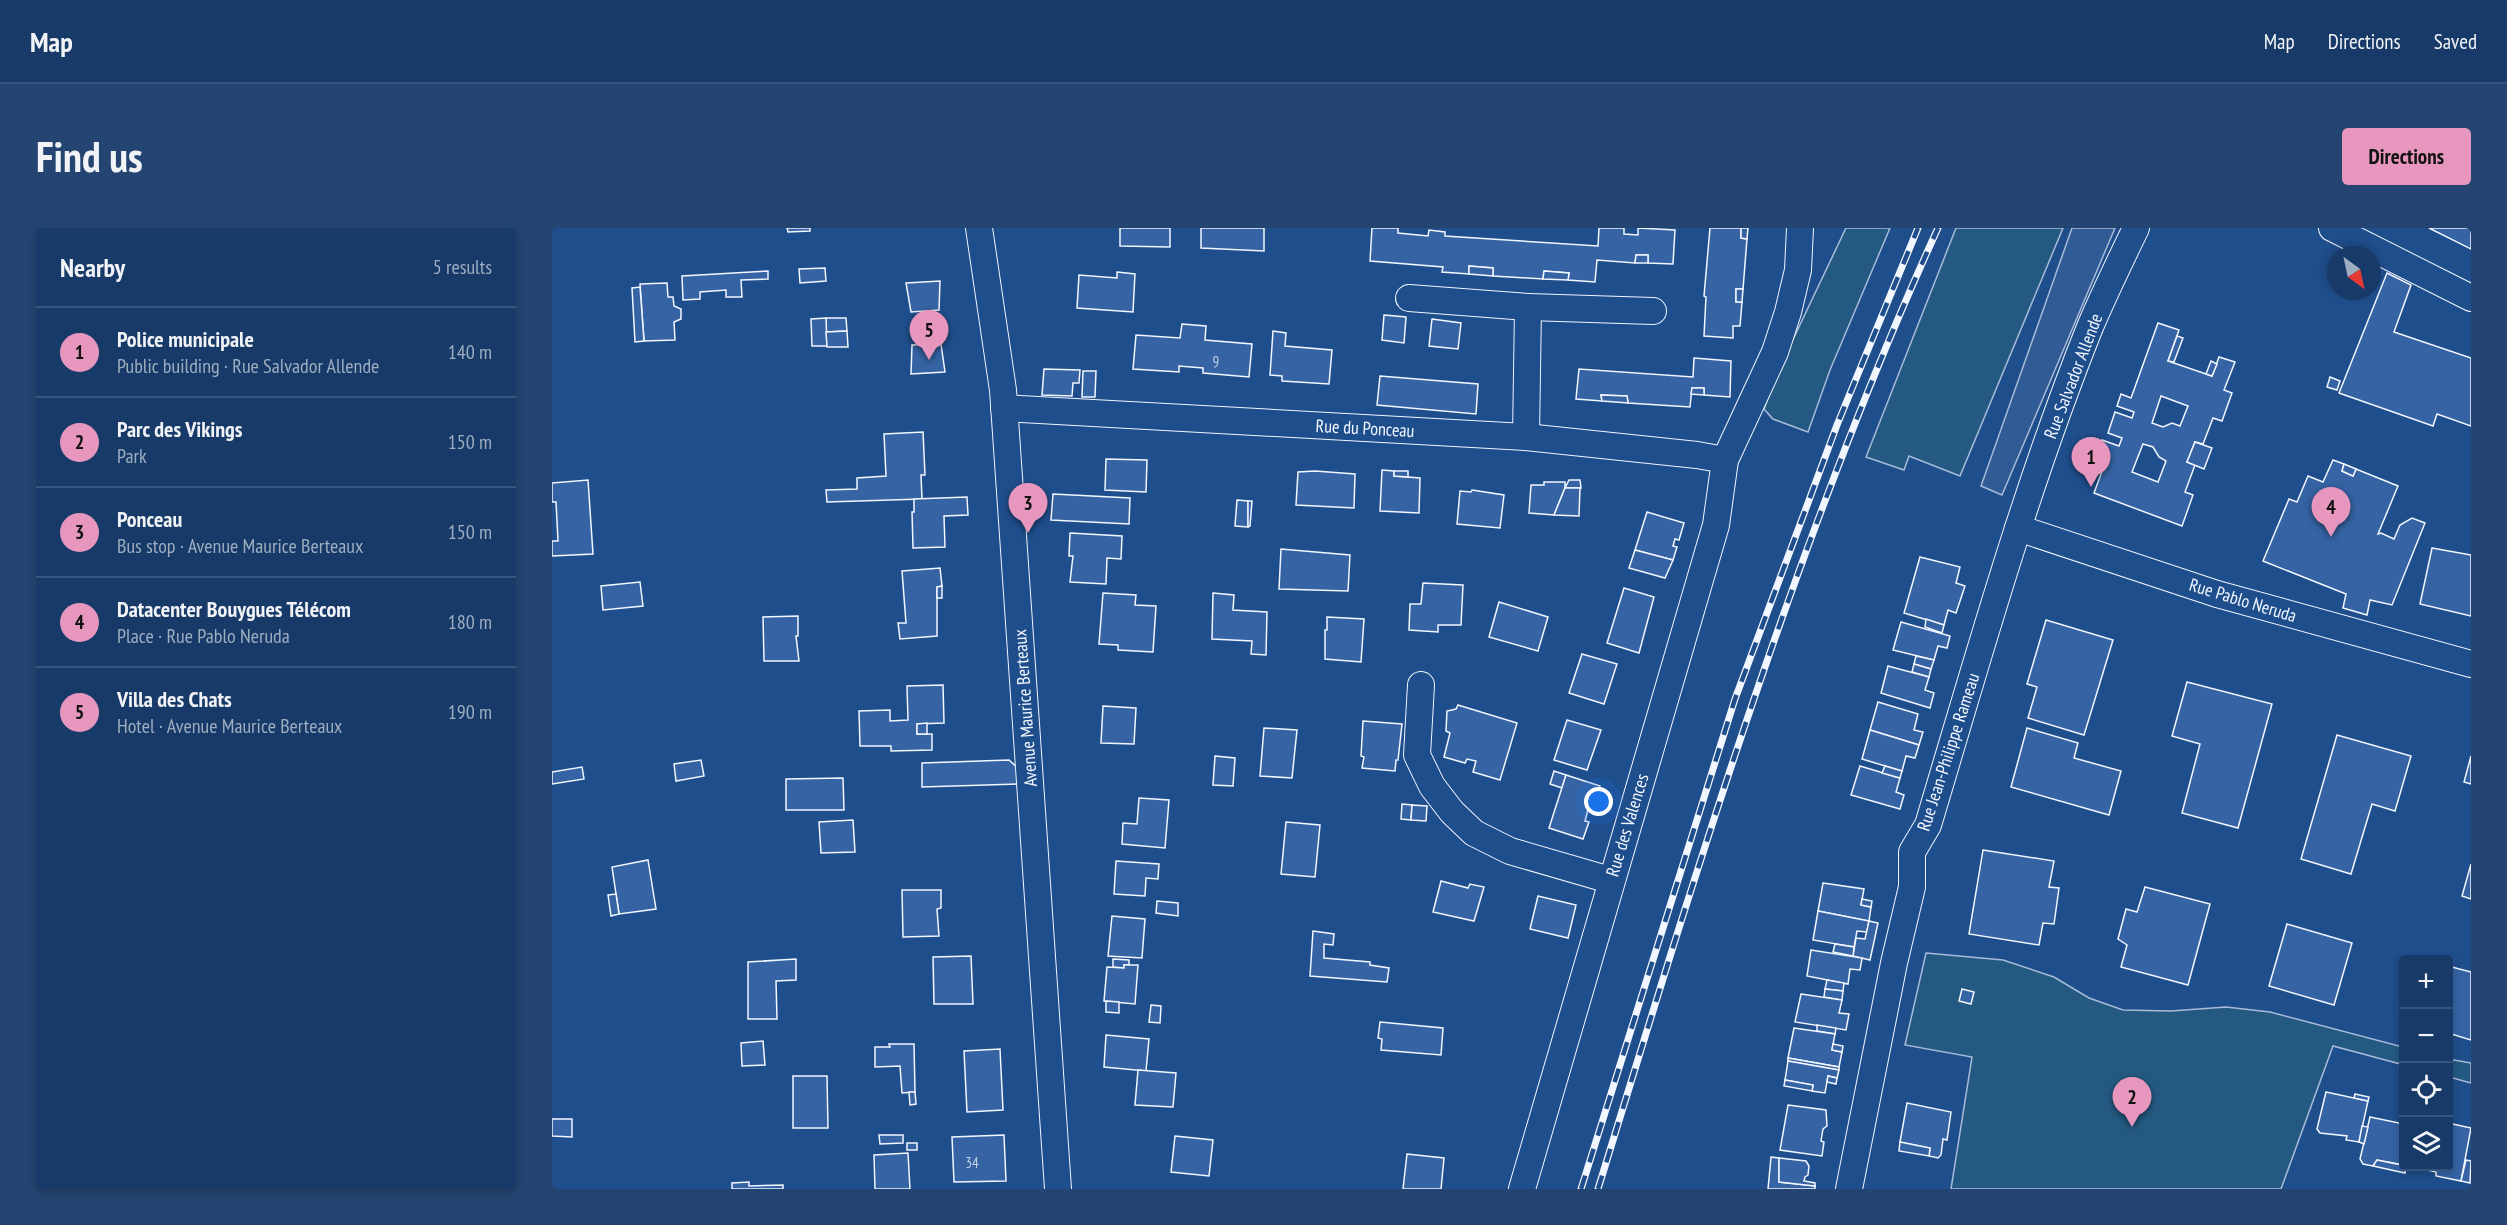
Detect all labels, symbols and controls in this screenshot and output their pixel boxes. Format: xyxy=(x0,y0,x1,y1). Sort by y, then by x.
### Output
text: Map xyxy=(30,23,73,60)
text: Map xyxy=(2264,28,2295,55)
text: Directions xyxy=(2328,28,2401,55)
text: Saved xyxy=(2434,28,2477,55)
button: Directions xyxy=(2342,128,2471,185)
text: Find us xyxy=(36,129,143,184)
north arrow xyxy=(2327,246,2381,300)
text: Nearby xyxy=(60,251,125,284)
text: 5 results xyxy=(433,254,492,280)
pin: 5 xyxy=(910,310,949,360)
street label: Rue Salvador Allende xyxy=(2039,310,2107,442)
text: Police municipale xyxy=(117,325,254,353)
text: 1 xyxy=(75,339,84,365)
text: 140 m xyxy=(448,339,492,365)
house number: 9 xyxy=(1213,352,1219,371)
text: Public building · Rue Salvador Allende xyxy=(117,353,379,379)
street label: Rue du Ponceau xyxy=(1315,414,1415,442)
text: Parc des Vikings xyxy=(117,415,243,443)
text: 2 xyxy=(75,429,84,455)
text: 150 m xyxy=(448,429,492,455)
pin: 1 xyxy=(2072,438,2110,487)
text: Park xyxy=(117,443,147,469)
pin: 3 xyxy=(1008,484,1048,533)
pin: 4 xyxy=(2312,488,2350,537)
text: Ponceau xyxy=(117,505,182,533)
text: 3 xyxy=(75,519,84,545)
text: 150 m xyxy=(448,519,492,545)
text: Bus stop · Avenue Maurice Berteaux xyxy=(117,533,363,559)
street label: Rue Pablo Neruda xyxy=(2187,573,2299,627)
text: Datacenter Bouygues Télécom xyxy=(117,595,351,623)
text: 4 xyxy=(75,609,84,635)
text: 180 m xyxy=(448,609,492,635)
text: Place · Rue Pablo Neruda xyxy=(117,623,290,649)
street label: Avenue Maurice Berteaux xyxy=(1008,628,1042,788)
street label: Rue Jean-Philippe Rameau xyxy=(1912,670,1984,834)
text: Villa des Chats xyxy=(117,685,232,713)
text: 5 xyxy=(75,699,84,725)
text: 190 m xyxy=(448,699,492,725)
text: Hotel · Avenue Maurice Berteaux xyxy=(117,713,342,739)
street label: Rue des Valences xyxy=(1600,771,1654,879)
your location xyxy=(1584,787,1613,816)
map controls xyxy=(2399,955,2453,1171)
button: + xyxy=(2399,955,2453,1009)
button: − xyxy=(2399,1009,2453,1063)
button: locate xyxy=(2399,1063,2453,1117)
pin: 2 xyxy=(2112,1078,2152,1127)
button: layers xyxy=(2399,1117,2453,1171)
house number: 34 xyxy=(965,1153,979,1172)

